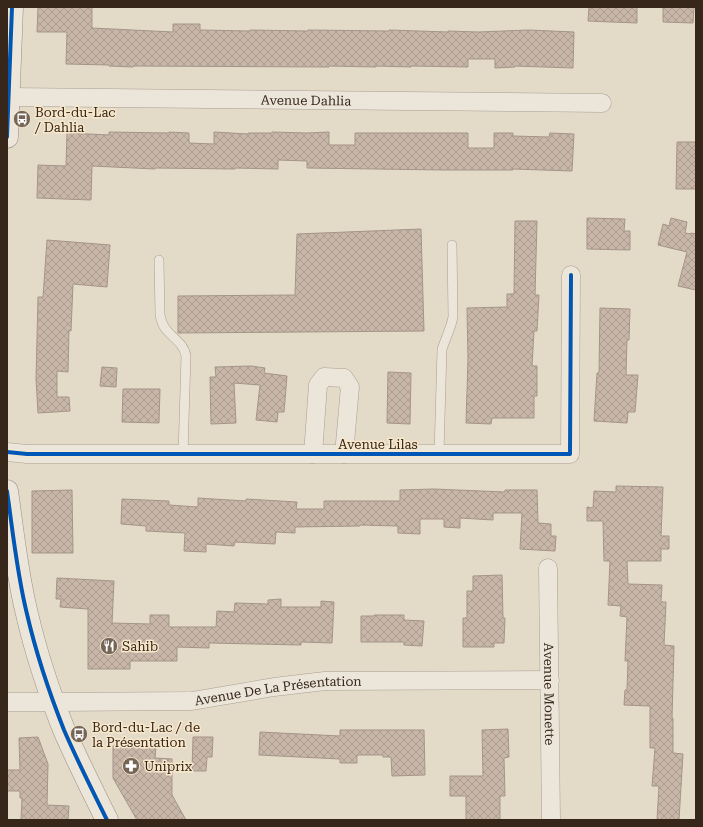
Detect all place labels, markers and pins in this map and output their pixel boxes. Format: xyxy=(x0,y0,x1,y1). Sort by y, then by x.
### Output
place label: Bord-du-Lac / Dahlia xyxy=(34,105,116,135)
bus stop icon: Bord-du-Lac / Dahlia xyxy=(12,109,32,129)
restaurant icon: Sahib xyxy=(99,636,119,656)
place label: Sahib xyxy=(122,639,158,654)
place label: Bord-du-Lac / de la Présentation xyxy=(92,720,200,750)
bus stop icon: Bord-du-Lac / de la Présentation xyxy=(69,724,89,744)
pharmacy icon: Uniprix xyxy=(121,756,141,776)
place label: Uniprix xyxy=(144,759,193,774)

